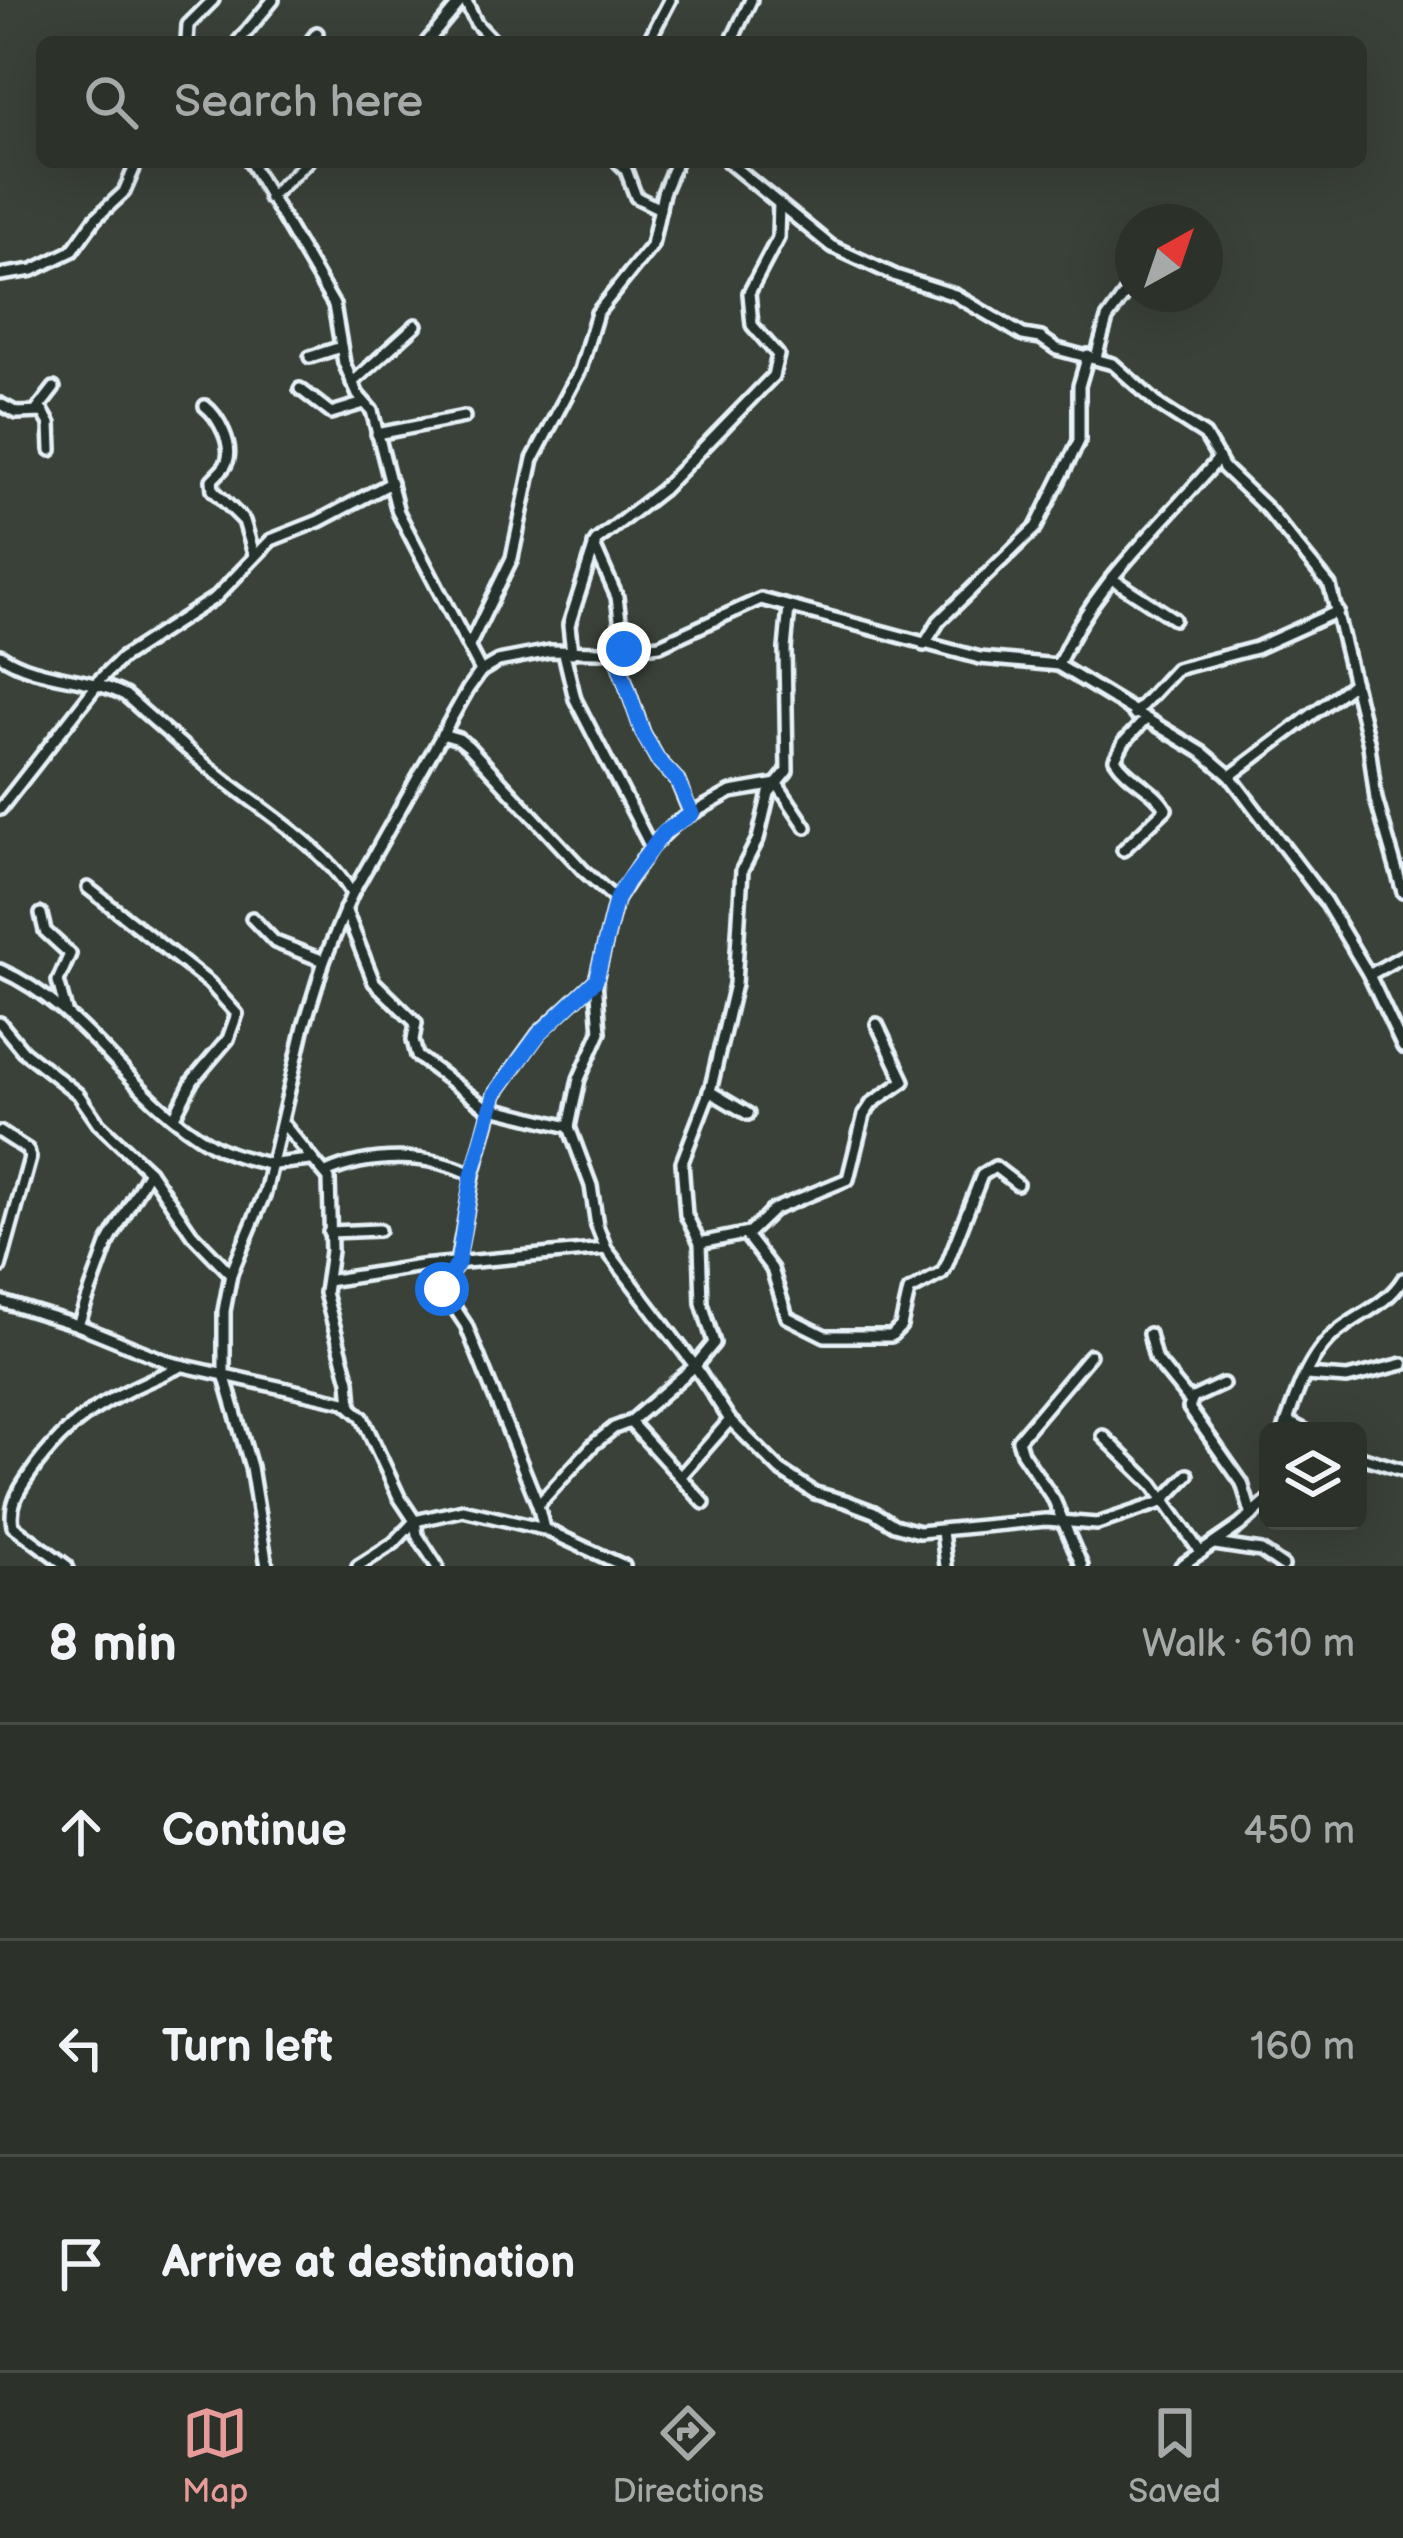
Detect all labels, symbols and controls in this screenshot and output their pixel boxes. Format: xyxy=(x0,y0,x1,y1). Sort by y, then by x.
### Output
search box xyxy=(36,36,1367,168)
icon: search xyxy=(78,69,144,135)
text: Search here xyxy=(174,75,423,130)
north arrow xyxy=(1115,204,1223,312)
route end xyxy=(597,622,651,676)
route start xyxy=(415,1262,469,1316)
map controls xyxy=(1259,1422,1367,1530)
button: layers xyxy=(1259,1422,1367,1530)
text: 8 min xyxy=(48,1614,177,1675)
text: Walk · 610 m xyxy=(1142,1621,1355,1668)
icon: ahead xyxy=(48,1799,114,1865)
text: Continue xyxy=(162,1804,347,1859)
text: 450 m xyxy=(1243,1808,1355,1855)
icon: left xyxy=(48,2015,114,2081)
text: Turn left xyxy=(162,2020,333,2075)
text: 160 m xyxy=(1250,2024,1355,2071)
icon: arrive xyxy=(48,2231,114,2297)
text: Arrive at destination xyxy=(162,2236,575,2291)
tab: Map xyxy=(182,2400,248,2512)
tab: Directions xyxy=(613,2400,764,2512)
tab: Saved xyxy=(1128,2400,1221,2512)

